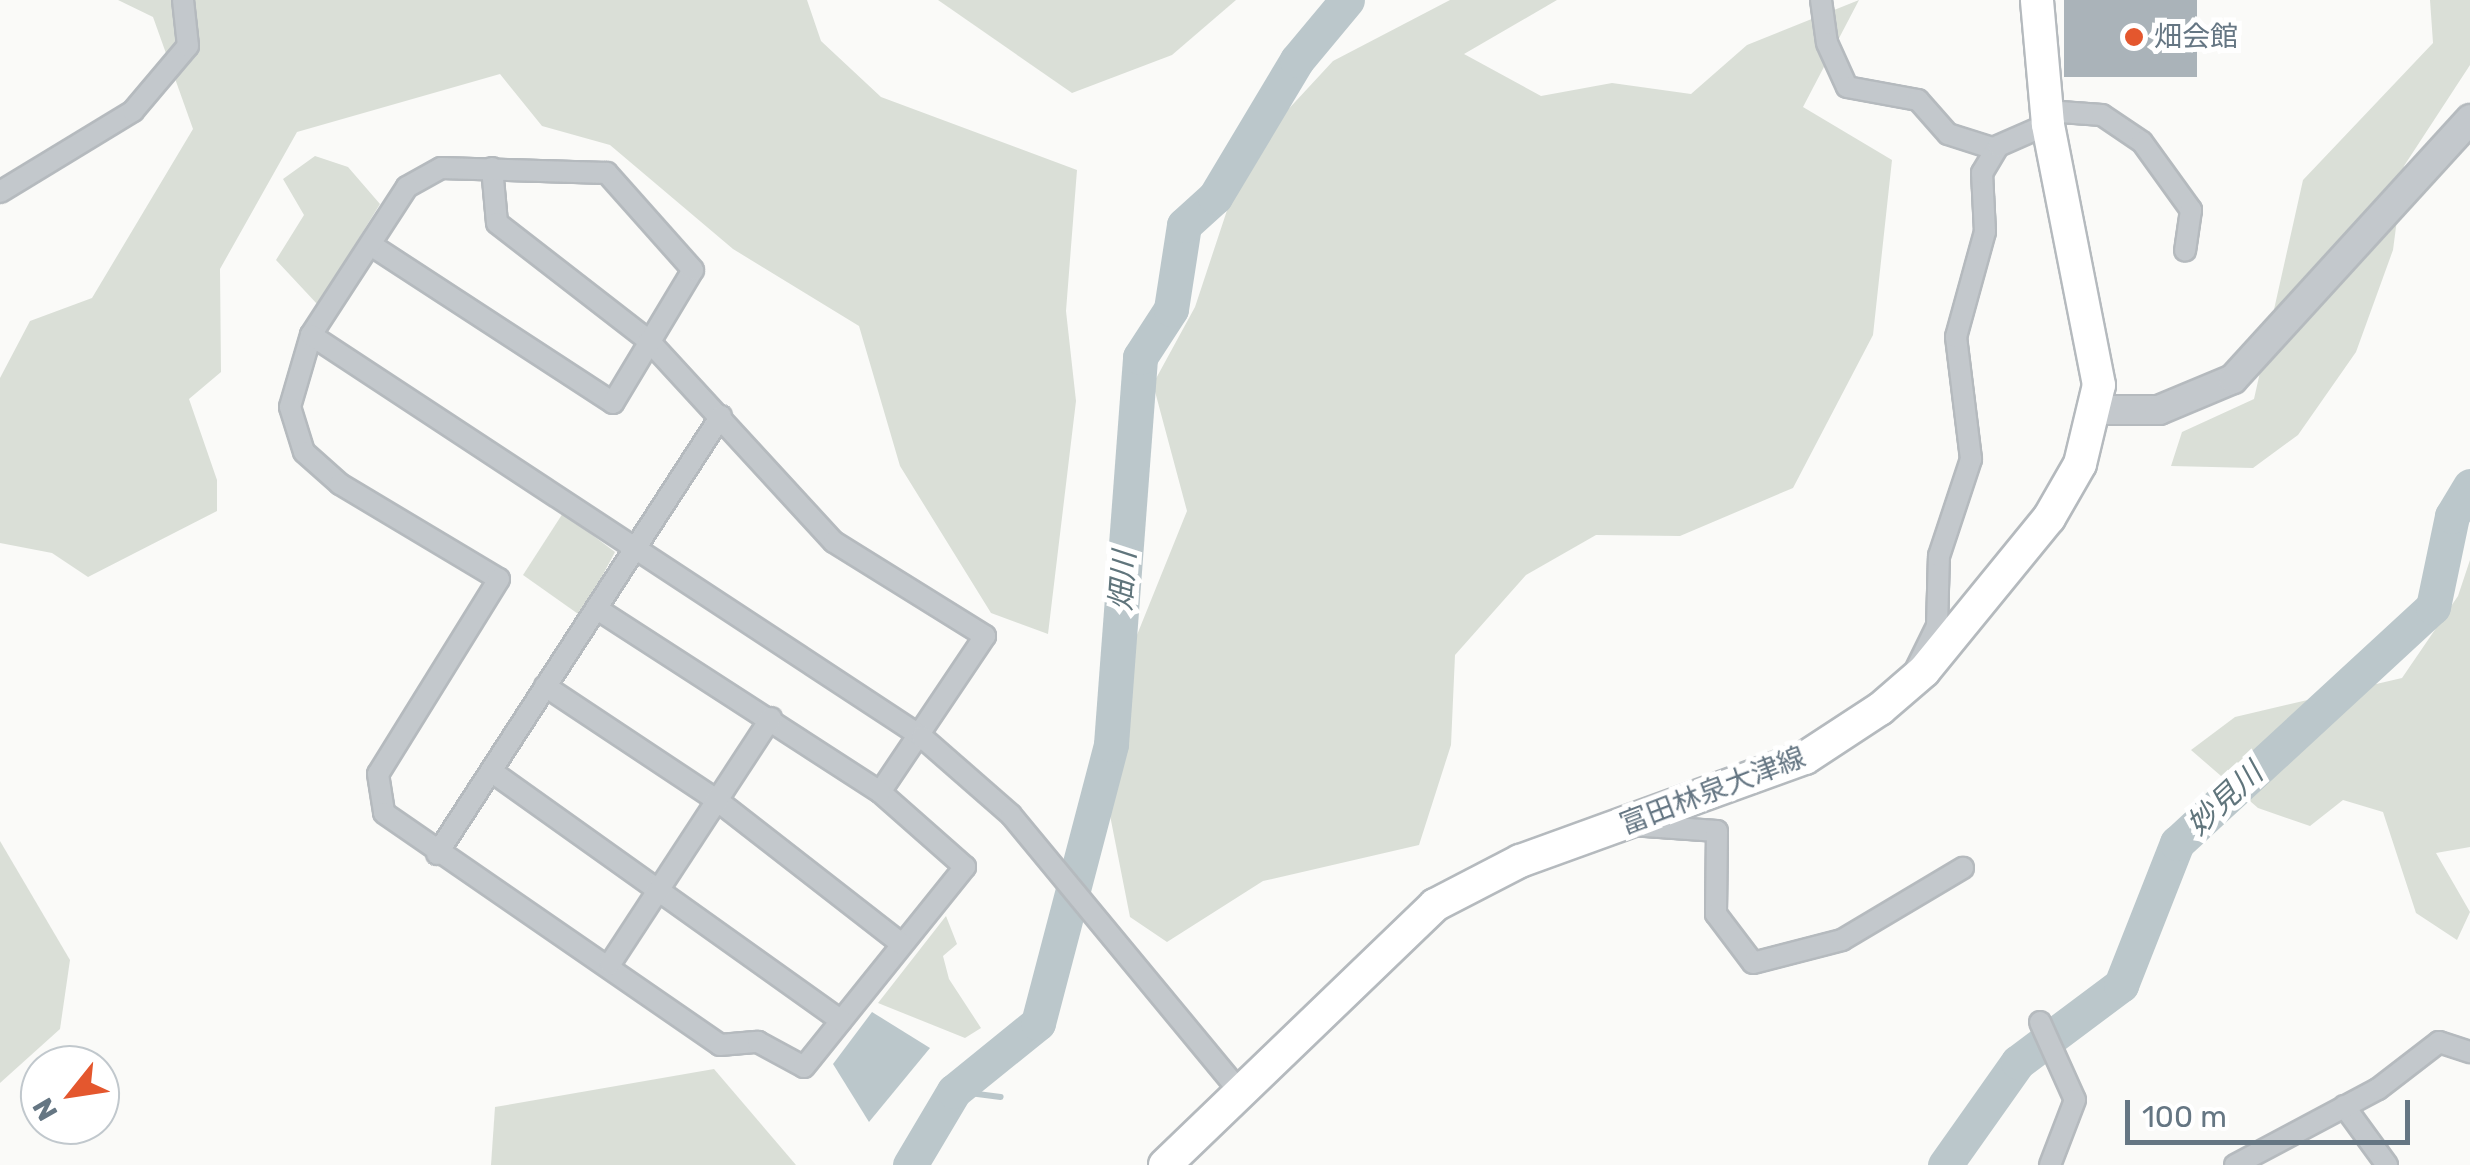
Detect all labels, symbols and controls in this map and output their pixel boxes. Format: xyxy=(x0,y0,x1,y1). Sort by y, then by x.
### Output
place label: 畑会館 xyxy=(2154,20,2238,54)
marker: 畑会館 xyxy=(2123,26,2145,48)
water label: 畑川 xyxy=(1103,550,1143,612)
street label: 富田林泉大津線 xyxy=(1615,740,1811,842)
water label: 妙見川 xyxy=(2180,755,2270,843)
north arrow xyxy=(20,1045,120,1145)
scale bar xyxy=(2130,1080,2415,1142)
text: N xyxy=(26,1092,65,1126)
text: 100 m xyxy=(2142,1099,2227,1135)

